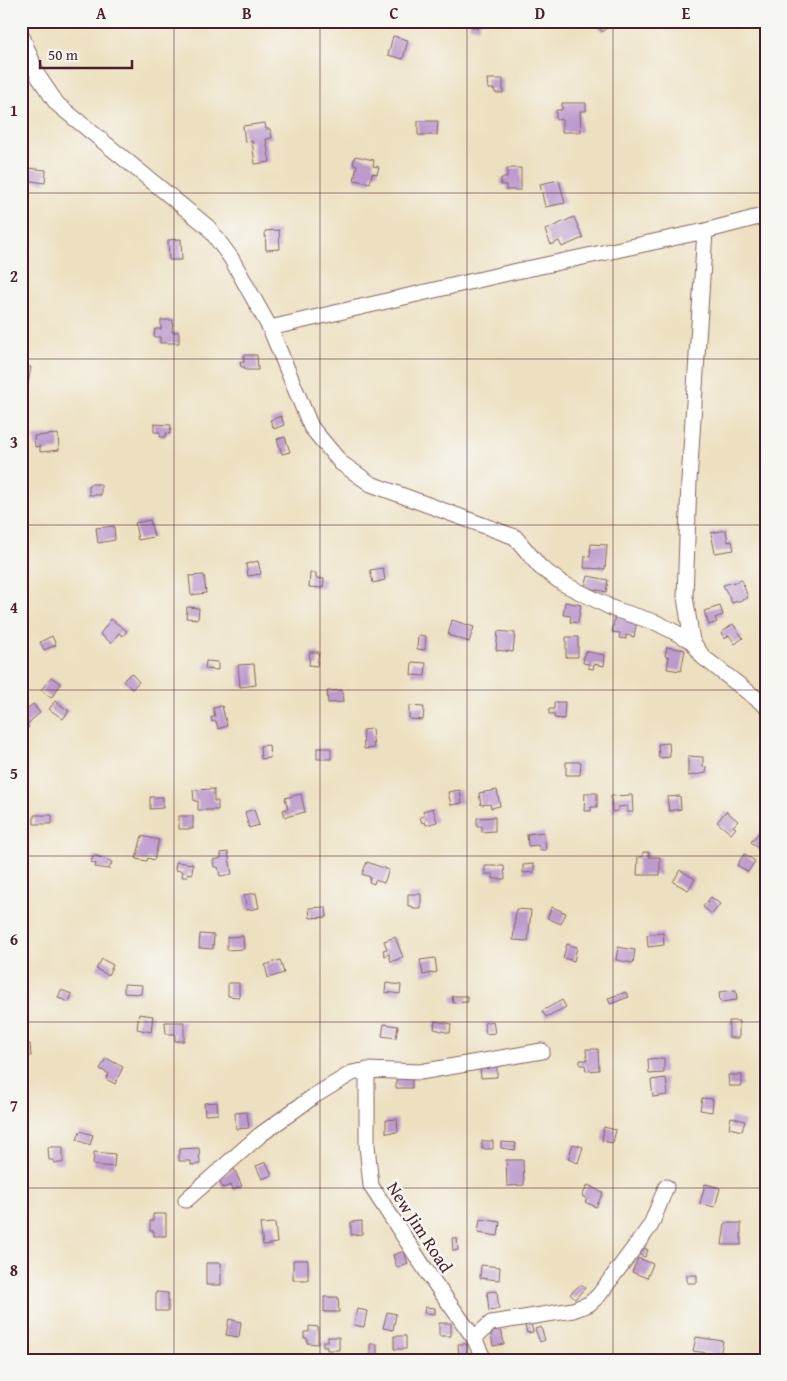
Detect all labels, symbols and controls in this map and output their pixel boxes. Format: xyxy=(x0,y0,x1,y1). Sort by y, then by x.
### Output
text: A xyxy=(96,1,107,25)
text: B xyxy=(242,1,252,25)
text: C xyxy=(389,1,399,25)
text: D xyxy=(535,1,545,25)
text: E xyxy=(682,1,691,25)
scale bar xyxy=(40,38,132,70)
text: 50 m xyxy=(48,44,79,65)
text: 1 xyxy=(10,98,18,122)
text: 2 xyxy=(10,264,18,288)
text: 3 xyxy=(10,430,18,454)
text: 4 xyxy=(10,595,18,619)
text: 5 xyxy=(10,761,18,785)
text: 6 xyxy=(10,927,18,951)
text: 7 xyxy=(10,1093,18,1117)
street label: New Jim Road xyxy=(380,1176,460,1278)
text: 8 xyxy=(10,1258,18,1282)

